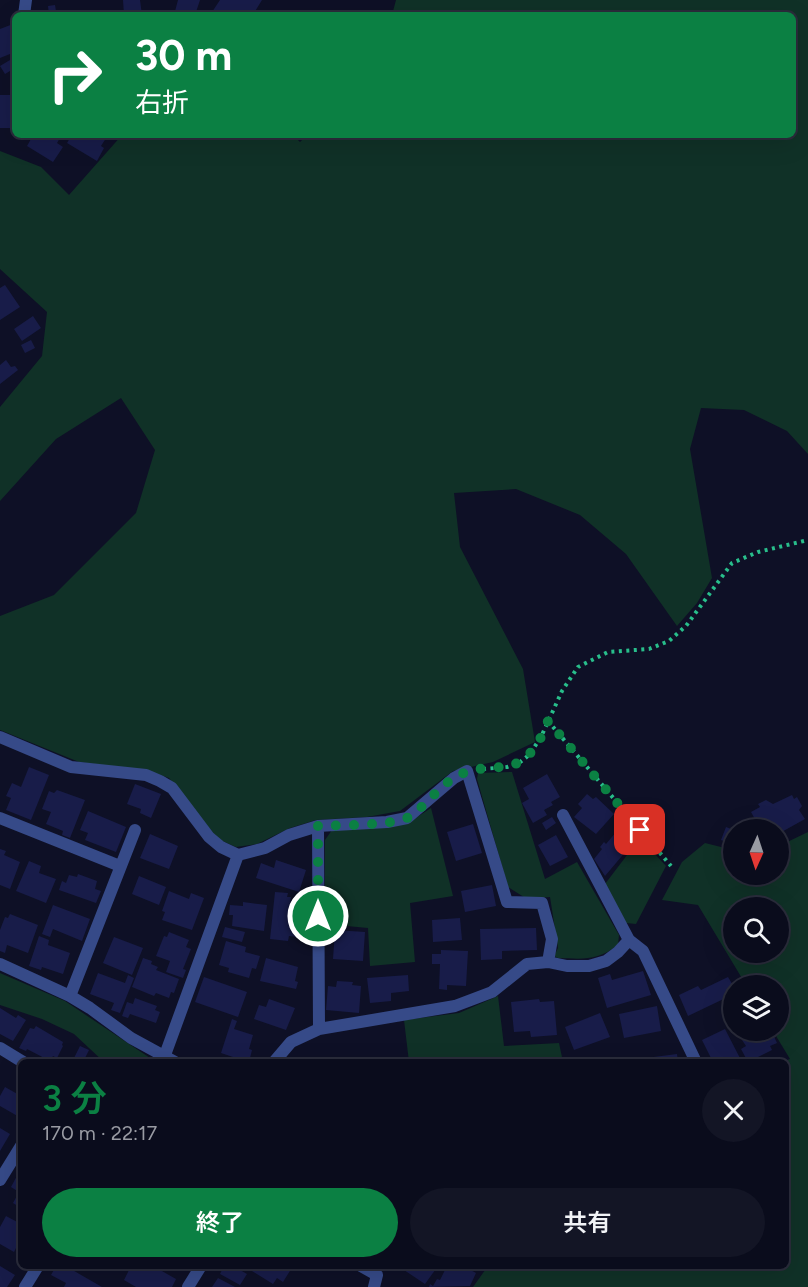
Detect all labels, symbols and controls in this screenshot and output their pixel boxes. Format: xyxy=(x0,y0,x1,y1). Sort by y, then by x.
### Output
text: 30 m xyxy=(135,30,232,81)
icon: right xyxy=(36,36,114,114)
text: 右折 xyxy=(135,86,189,119)
pin xyxy=(614,804,665,855)
icon: arrive xyxy=(623,813,656,846)
north arrow xyxy=(723,819,789,885)
map controls xyxy=(723,819,789,1041)
position arrow xyxy=(286,884,350,948)
button: search xyxy=(723,897,789,963)
button: layers xyxy=(723,975,789,1041)
text: 3 分 xyxy=(42,1077,107,1120)
button: close xyxy=(702,1079,765,1142)
text: 170 m · 22:17 xyxy=(42,1121,157,1145)
button: 終了 xyxy=(42,1188,398,1257)
button: 共有 xyxy=(410,1188,765,1257)

